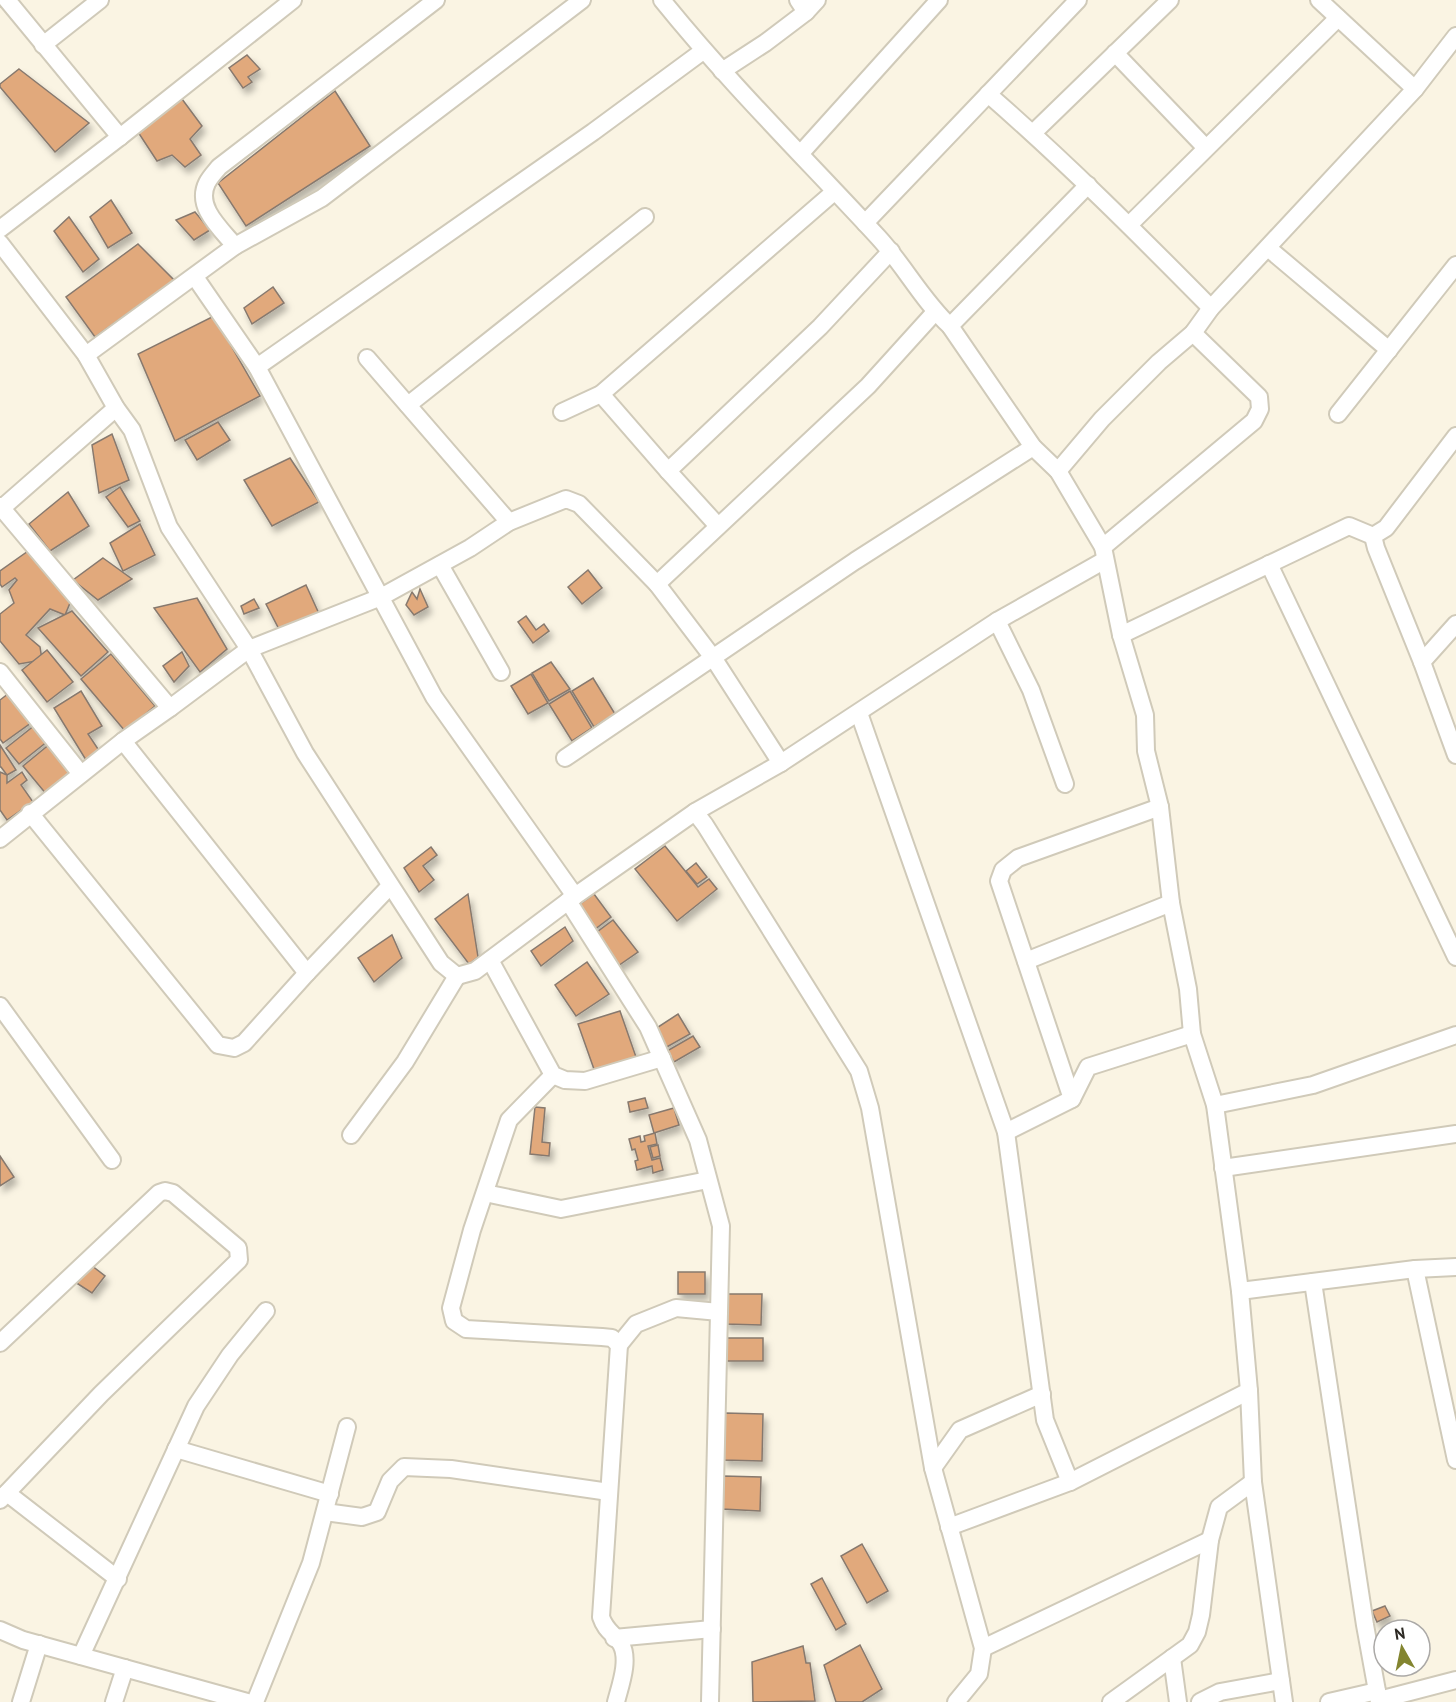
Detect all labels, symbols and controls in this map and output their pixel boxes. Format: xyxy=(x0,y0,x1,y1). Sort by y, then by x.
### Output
north arrow xyxy=(1372,1618,1432,1678)
text: N xyxy=(1393,1622,1406,1644)

